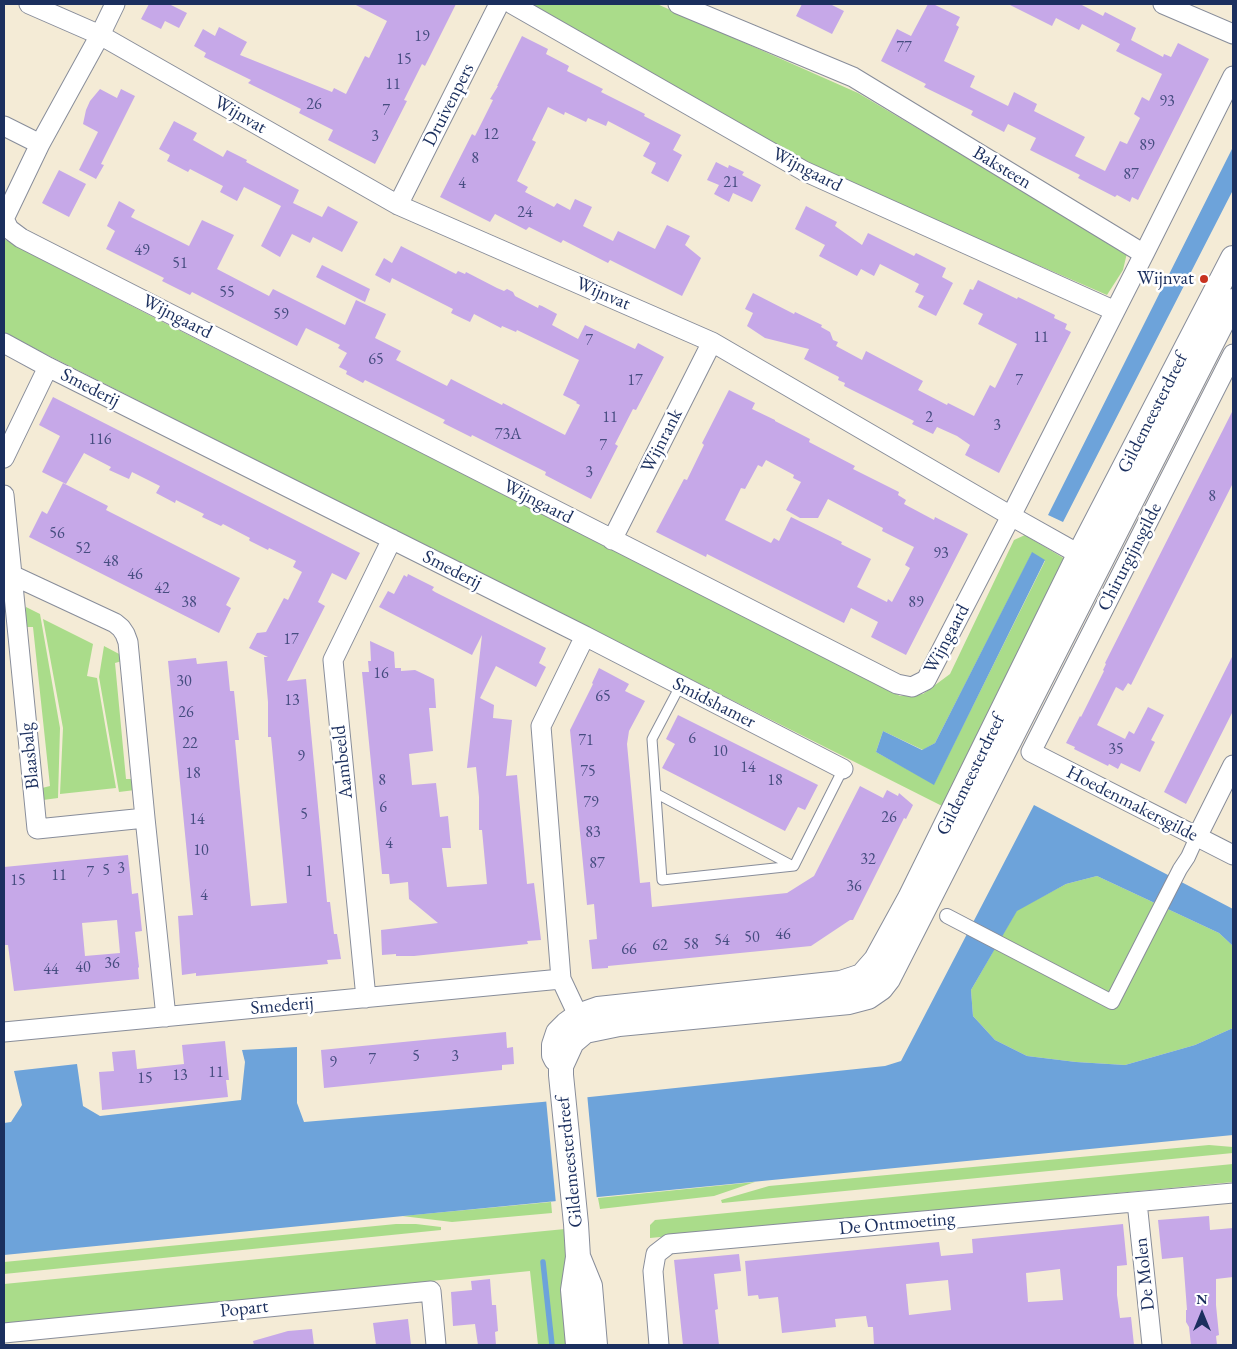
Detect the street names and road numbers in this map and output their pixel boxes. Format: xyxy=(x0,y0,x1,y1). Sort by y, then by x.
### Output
street label: Druivenpers xyxy=(418,60,480,150)
street label: Wijnvat xyxy=(210,91,270,139)
street label: Baksteen xyxy=(969,142,1035,194)
street label: Wijngaard xyxy=(768,143,846,197)
street label: Wijnvat xyxy=(572,272,634,316)
street label: Wijngaard xyxy=(138,290,216,344)
street label: Gildemeesterdreef xyxy=(1113,349,1193,477)
street label: Smederij xyxy=(57,364,123,412)
street label: Wijnrank xyxy=(636,405,688,477)
street label: Wijngaard xyxy=(499,475,577,529)
street label: Chirurgijnsgilde xyxy=(1093,499,1167,615)
street label: Smederij xyxy=(419,546,485,594)
street label: Wijngaard xyxy=(919,600,975,678)
street label: Smidshamer xyxy=(669,672,759,734)
street label: Gildemeesterdreef xyxy=(932,711,1010,839)
street label: Blaasbalg xyxy=(15,722,45,790)
street label: Aambeeld xyxy=(328,724,358,800)
street label: Hoedenmakersgilde xyxy=(1062,761,1202,847)
street label: Smederij xyxy=(250,992,314,1020)
street label: Gildemeesterdreef xyxy=(552,1095,588,1229)
street label: De Ontmoeting xyxy=(838,1208,956,1240)
street label: De Molen xyxy=(1130,1236,1160,1312)
street label: Popart xyxy=(219,1295,269,1323)

